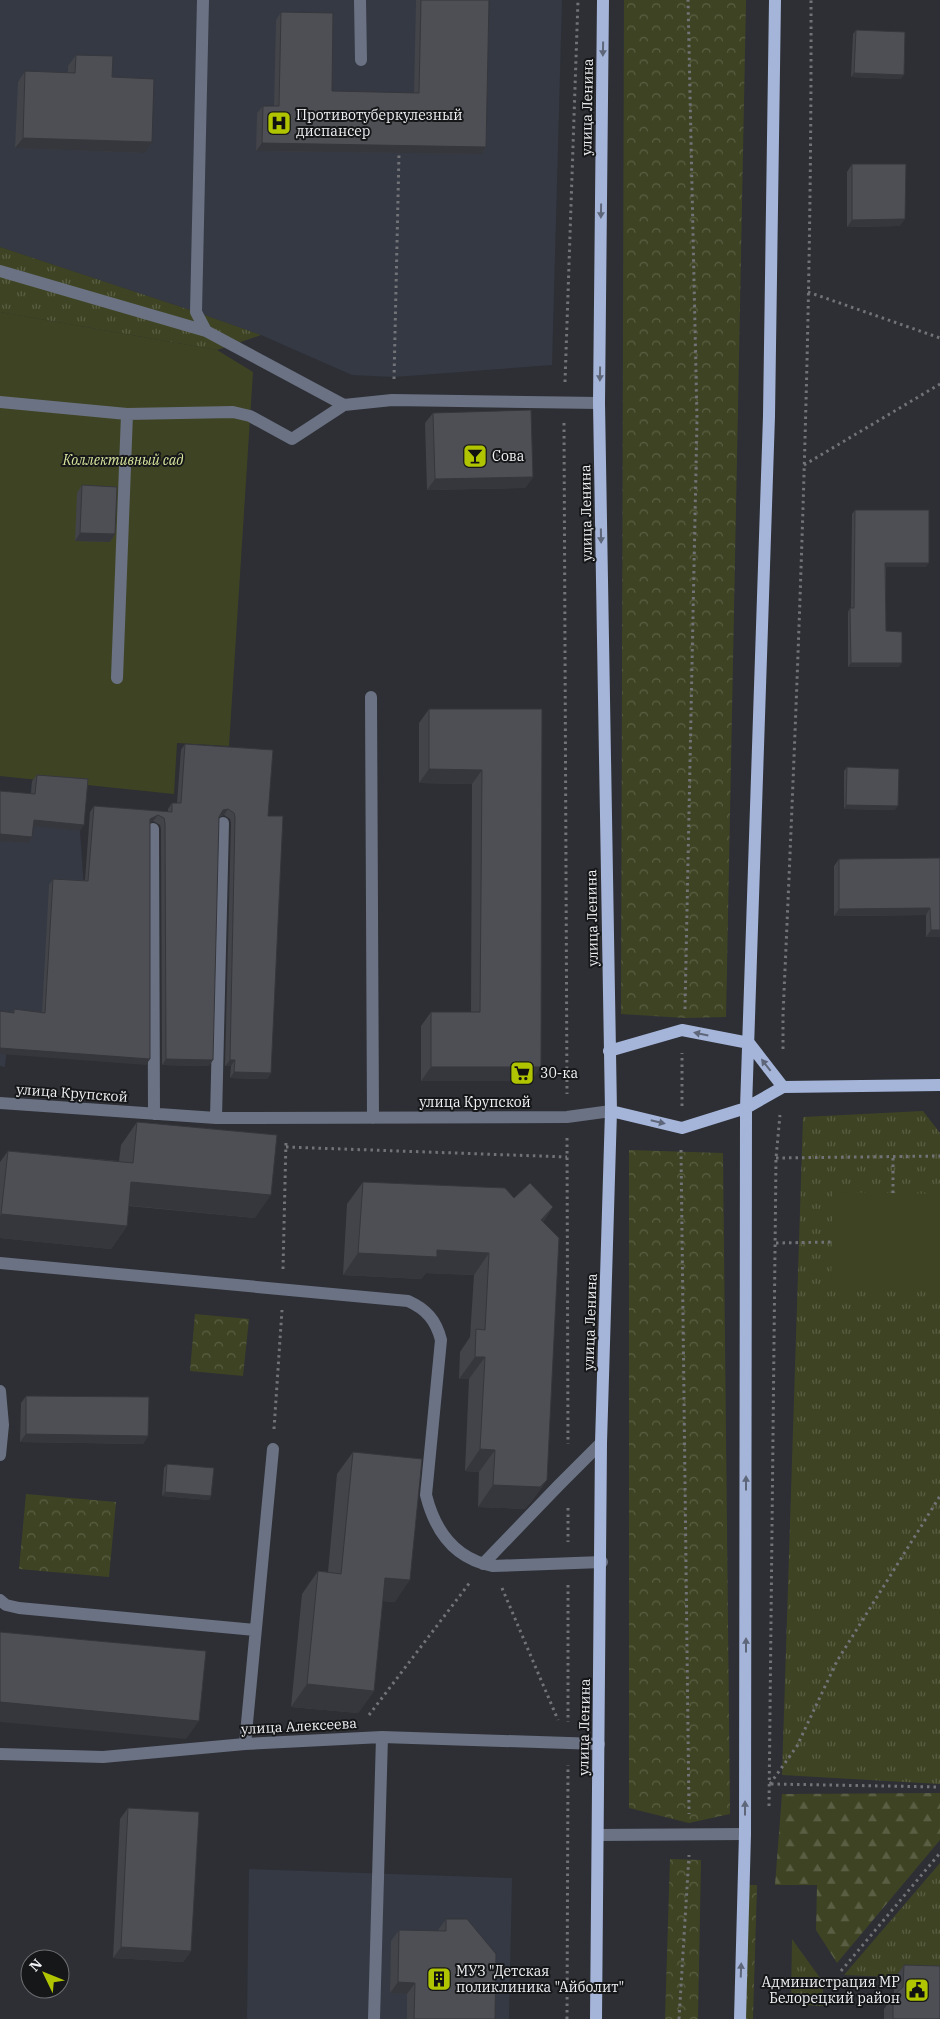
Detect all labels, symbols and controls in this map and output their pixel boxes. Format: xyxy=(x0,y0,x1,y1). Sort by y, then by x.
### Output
one-way arrow xyxy=(599,41,607,57)
street label: улица Ленина xyxy=(577,58,597,156)
place label: Противотуберкулезный диспансер xyxy=(296,106,463,140)
hospital icon: Противотуберкулезный диспансер xyxy=(266,110,292,136)
one-way arrow xyxy=(597,203,605,219)
one-way arrow xyxy=(596,366,604,382)
bar icon: Сова xyxy=(462,443,488,469)
place label: Сова xyxy=(492,447,525,465)
park label: Коллективный сад xyxy=(62,451,183,469)
street label: улица Ленина xyxy=(576,464,596,562)
one-way arrow xyxy=(598,528,606,544)
street label: улица Ленина xyxy=(582,869,602,967)
one-way arrow xyxy=(694,1030,709,1038)
one-way arrow xyxy=(761,1058,771,1072)
supermarket icon: 30-ка xyxy=(509,1060,535,1086)
place label: 30-ка xyxy=(540,1064,578,1082)
street label: улица Крупской xyxy=(16,1080,128,1106)
street label: улица Крупской xyxy=(419,1093,531,1111)
one-way arrow xyxy=(651,1118,666,1126)
street label: улица Ленина xyxy=(579,1273,601,1371)
one-way arrow xyxy=(742,1475,750,1491)
one-way arrow xyxy=(742,1637,750,1653)
street label: улица Ленина xyxy=(574,1678,594,1776)
street label: улица Алексеева xyxy=(241,1714,358,1738)
one-way arrow xyxy=(741,1800,749,1816)
north arrow xyxy=(20,1949,70,1999)
text: N xyxy=(25,1955,46,1975)
place label: МУЗ "Детская поликлиника "Айболит" xyxy=(456,1962,624,1996)
one-way arrow xyxy=(737,1962,745,1978)
building icon: МУЗ "Детская поликлиника "Айболит" xyxy=(426,1966,452,1992)
place label: Администрация МР Белорецкий район xyxy=(762,1973,900,2007)
public building icon: Администрация МР Белорецкий район xyxy=(904,1977,930,2003)

